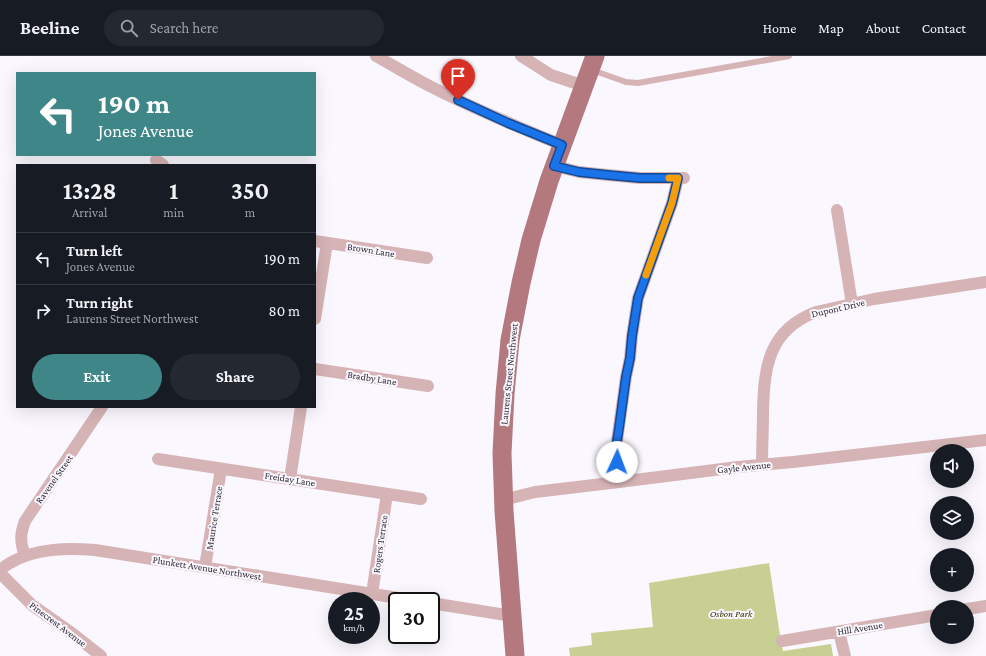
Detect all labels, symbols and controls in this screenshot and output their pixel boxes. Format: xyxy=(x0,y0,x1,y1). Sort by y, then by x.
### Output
search box xyxy=(104,10,384,46)
text: Beeline xyxy=(20,17,80,38)
icon: search xyxy=(118,17,140,39)
text: Search here xyxy=(150,20,218,36)
text: Home xyxy=(763,20,796,36)
text: Map xyxy=(818,20,844,36)
text: About xyxy=(866,20,900,36)
text: Contact xyxy=(922,20,966,36)
pin xyxy=(441,59,475,100)
icon: arrive xyxy=(447,65,469,87)
icon: left xyxy=(32,88,84,140)
text: 190 m xyxy=(98,88,170,119)
text: Jones Avenue xyxy=(98,121,193,141)
text: 13:28 xyxy=(63,177,116,204)
text: 1 xyxy=(169,177,178,204)
text: 350 xyxy=(231,177,269,204)
text: Arrival xyxy=(72,205,107,220)
text: min xyxy=(163,205,184,220)
text: m xyxy=(245,205,255,220)
street label: Brown Lane xyxy=(347,241,396,259)
text: Turn left xyxy=(66,243,122,259)
icon: left xyxy=(32,248,54,270)
text: 190 m xyxy=(264,251,300,267)
text: Jones Avenue xyxy=(66,259,135,274)
text: Turn right xyxy=(66,295,133,311)
street label: Dupont Drive xyxy=(810,296,866,319)
icon: right xyxy=(32,300,54,322)
text: 80 m xyxy=(269,303,300,319)
text: Laurens Street Northwest xyxy=(66,311,198,326)
street label: Laurens Street Northwest xyxy=(498,322,520,425)
button: Exit xyxy=(32,354,162,400)
button: Share xyxy=(170,354,300,400)
street label: Bradby Lane xyxy=(347,369,398,387)
position arrow xyxy=(596,441,638,483)
map controls xyxy=(930,444,974,644)
button: sound xyxy=(930,444,974,488)
street label: Ravenel Street xyxy=(33,452,75,505)
street label: Gayle Avenue xyxy=(717,459,772,475)
street label: Freiday Lane xyxy=(264,470,317,489)
street label: Maurice Terrace xyxy=(204,485,225,551)
button: layers xyxy=(930,496,974,540)
street label: Rogers Terrace xyxy=(370,514,390,574)
button: + xyxy=(930,548,974,592)
street label: Plunkett Avenue Northwest xyxy=(152,554,263,582)
speed limit sign: 30 xyxy=(388,592,440,644)
street label: Pinecrest Avenue xyxy=(28,599,89,649)
button: − xyxy=(930,600,974,644)
text: 25 xyxy=(344,602,364,624)
park label: Osbon Park xyxy=(710,608,753,619)
street label: Hill Avenue xyxy=(837,619,884,637)
text: km/h xyxy=(343,622,365,633)

